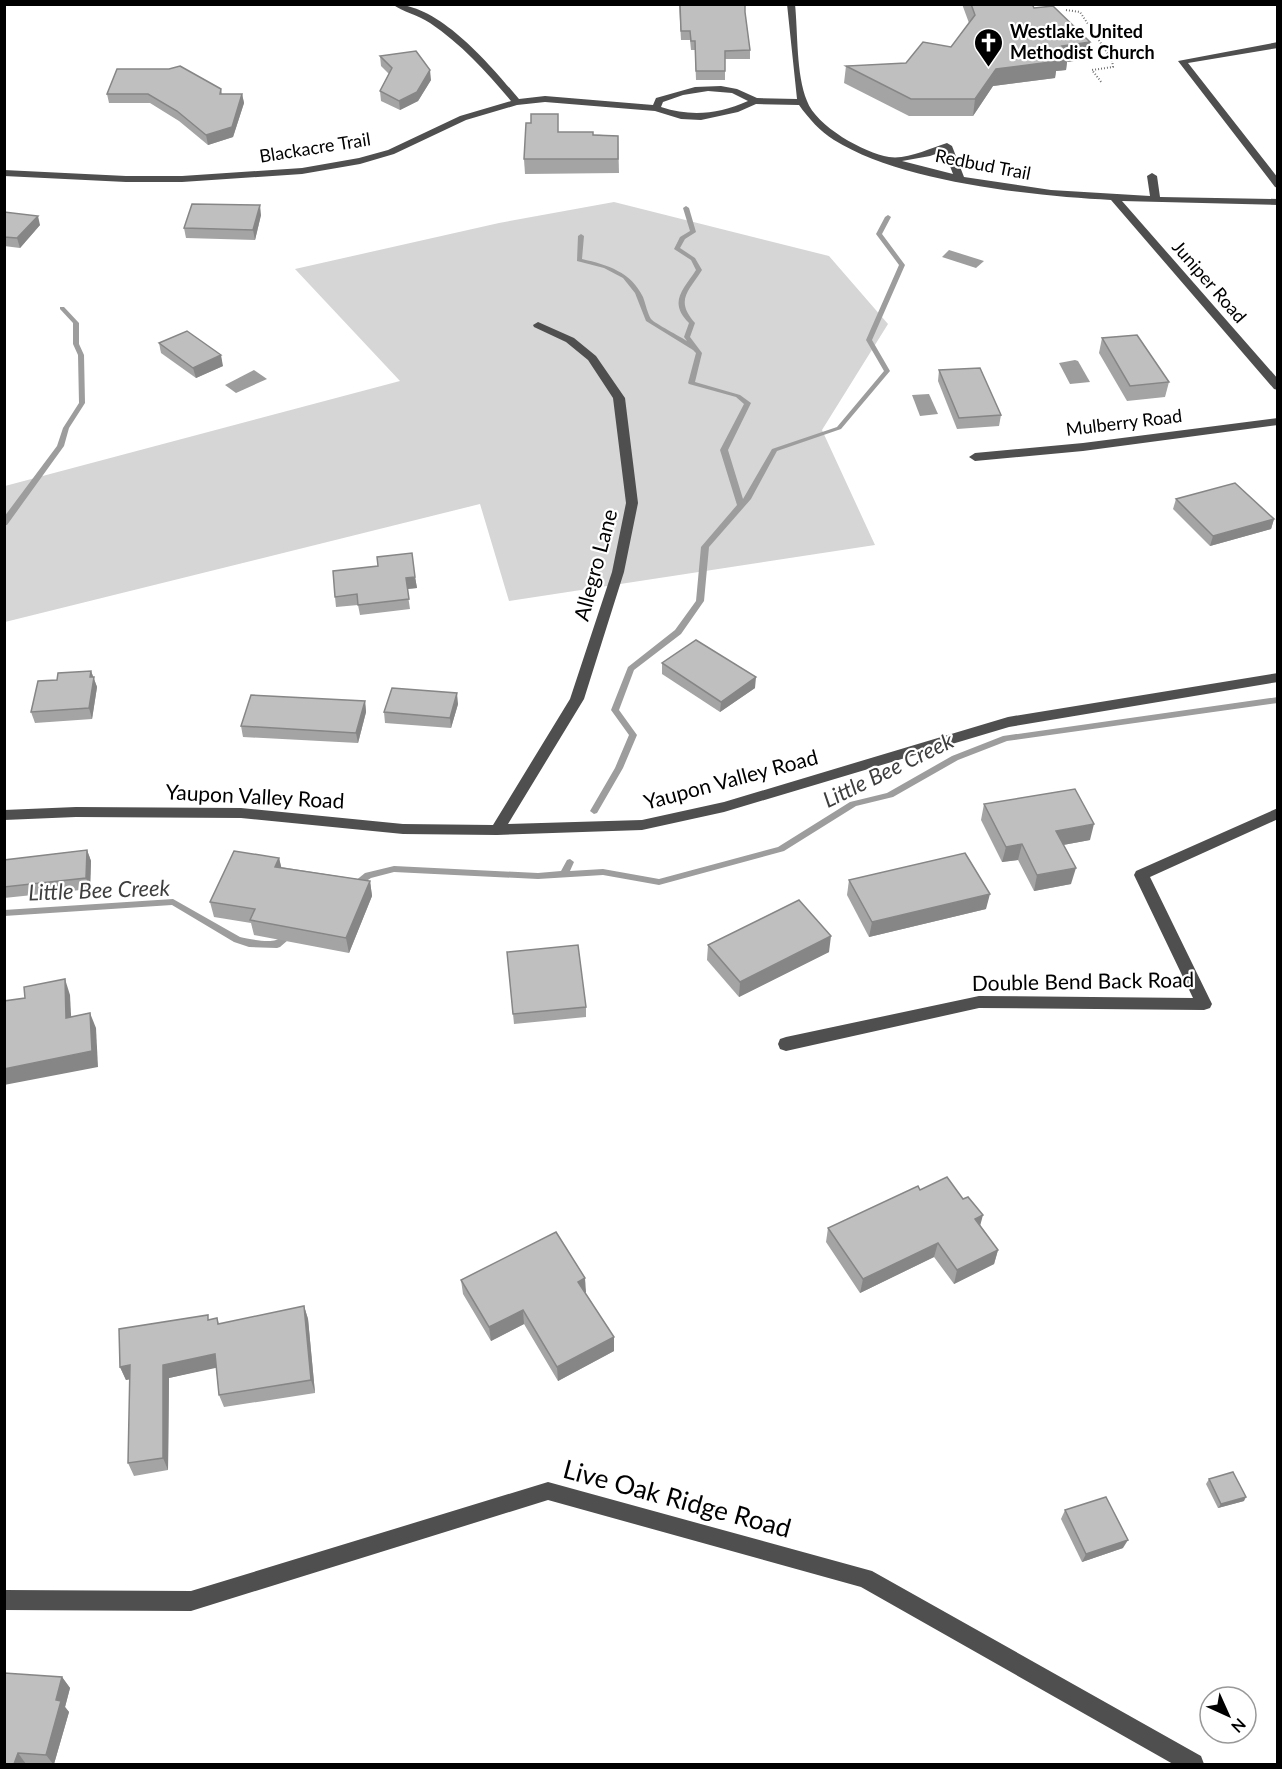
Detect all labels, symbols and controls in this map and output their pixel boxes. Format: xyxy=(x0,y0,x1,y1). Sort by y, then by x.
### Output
place label: Westlake United Methodist Church xyxy=(1010,20,1155,63)
church icon: Westlake United Methodist Church xyxy=(973,26,1005,68)
street label: Blackacre Trail xyxy=(258,127,372,167)
street label: Redbud Trail xyxy=(933,144,1033,184)
street label: Juniper Road xyxy=(1168,236,1252,327)
street label: Mulberry Road xyxy=(1065,404,1183,440)
street label: Allegro Lane xyxy=(568,506,621,623)
water label: Little Bee Creek xyxy=(818,726,958,813)
street label: Yaupon Valley Road xyxy=(641,743,820,814)
street label: Yaupon Valley Road xyxy=(165,778,345,813)
water label: Little Bee Creek xyxy=(28,874,171,905)
street label: Double Bend Back Road xyxy=(972,966,1194,995)
street label: Live Oak Ridge Road xyxy=(560,1452,795,1544)
north arrow xyxy=(1198,1685,1258,1745)
text: N xyxy=(1228,1715,1250,1737)

